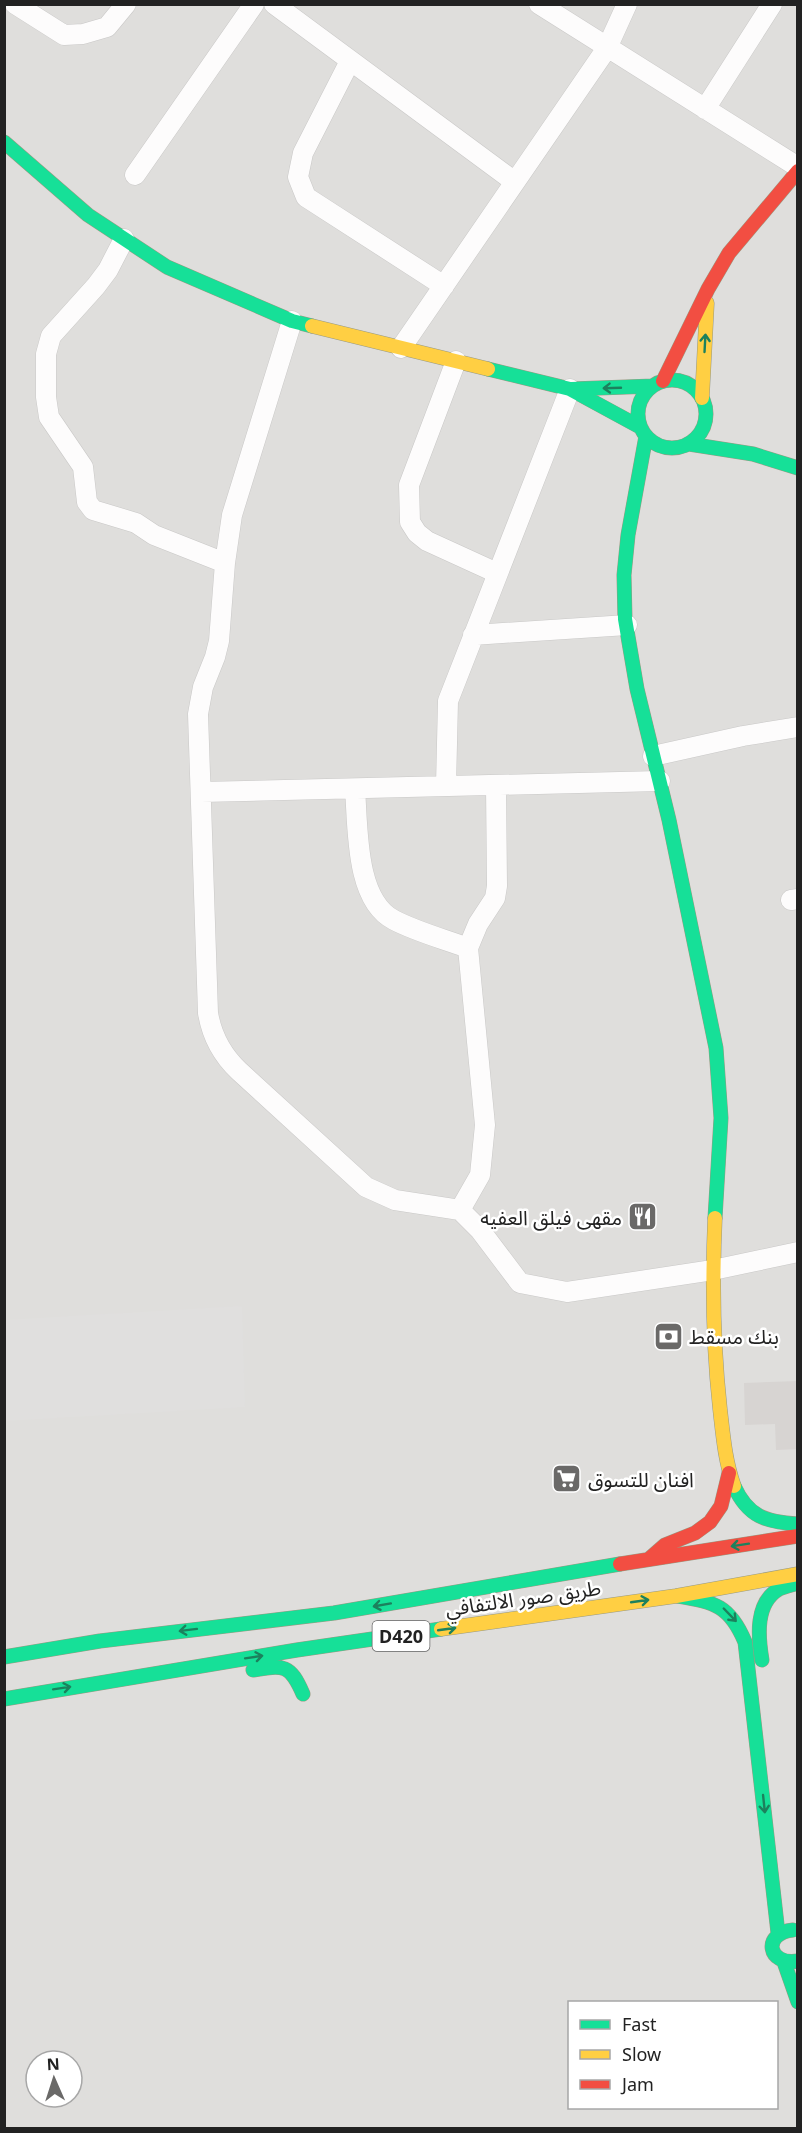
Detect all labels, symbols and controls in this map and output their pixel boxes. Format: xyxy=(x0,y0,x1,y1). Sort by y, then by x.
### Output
one-way arrow xyxy=(699,334,710,354)
one-way arrow xyxy=(602,382,622,393)
restaurant icon: مقهى فيلق العفيه xyxy=(627,1201,659,1233)
place label: مقهى فيلق العفيه xyxy=(480,1204,622,1231)
bank icon: بنك مسقط xyxy=(652,1320,684,1352)
place label: بنك مسقط xyxy=(689,1323,779,1350)
supermarket icon: افنان للتسوق xyxy=(551,1463,583,1495)
place label: افنان للتسوق xyxy=(588,1466,694,1493)
one-way arrow xyxy=(730,1540,750,1551)
street label: طريق صور الالتفافي xyxy=(444,1574,603,1625)
one-way arrow xyxy=(630,1595,650,1606)
one-way arrow xyxy=(372,1600,392,1611)
one-way arrow xyxy=(722,1608,737,1622)
road number: D420 xyxy=(372,1621,430,1651)
one-way arrow xyxy=(437,1624,457,1635)
one-way arrow xyxy=(179,1625,199,1636)
one-way arrow xyxy=(244,1651,264,1662)
one-way arrow xyxy=(52,1683,71,1694)
one-way arrow xyxy=(759,1793,770,1813)
legend xyxy=(568,2001,778,2109)
text: Fast xyxy=(622,2012,657,2036)
text: Slow xyxy=(622,2042,661,2066)
north arrow xyxy=(24,2049,84,2109)
text: N xyxy=(46,2053,60,2075)
text: Jam xyxy=(620,2072,654,2096)

